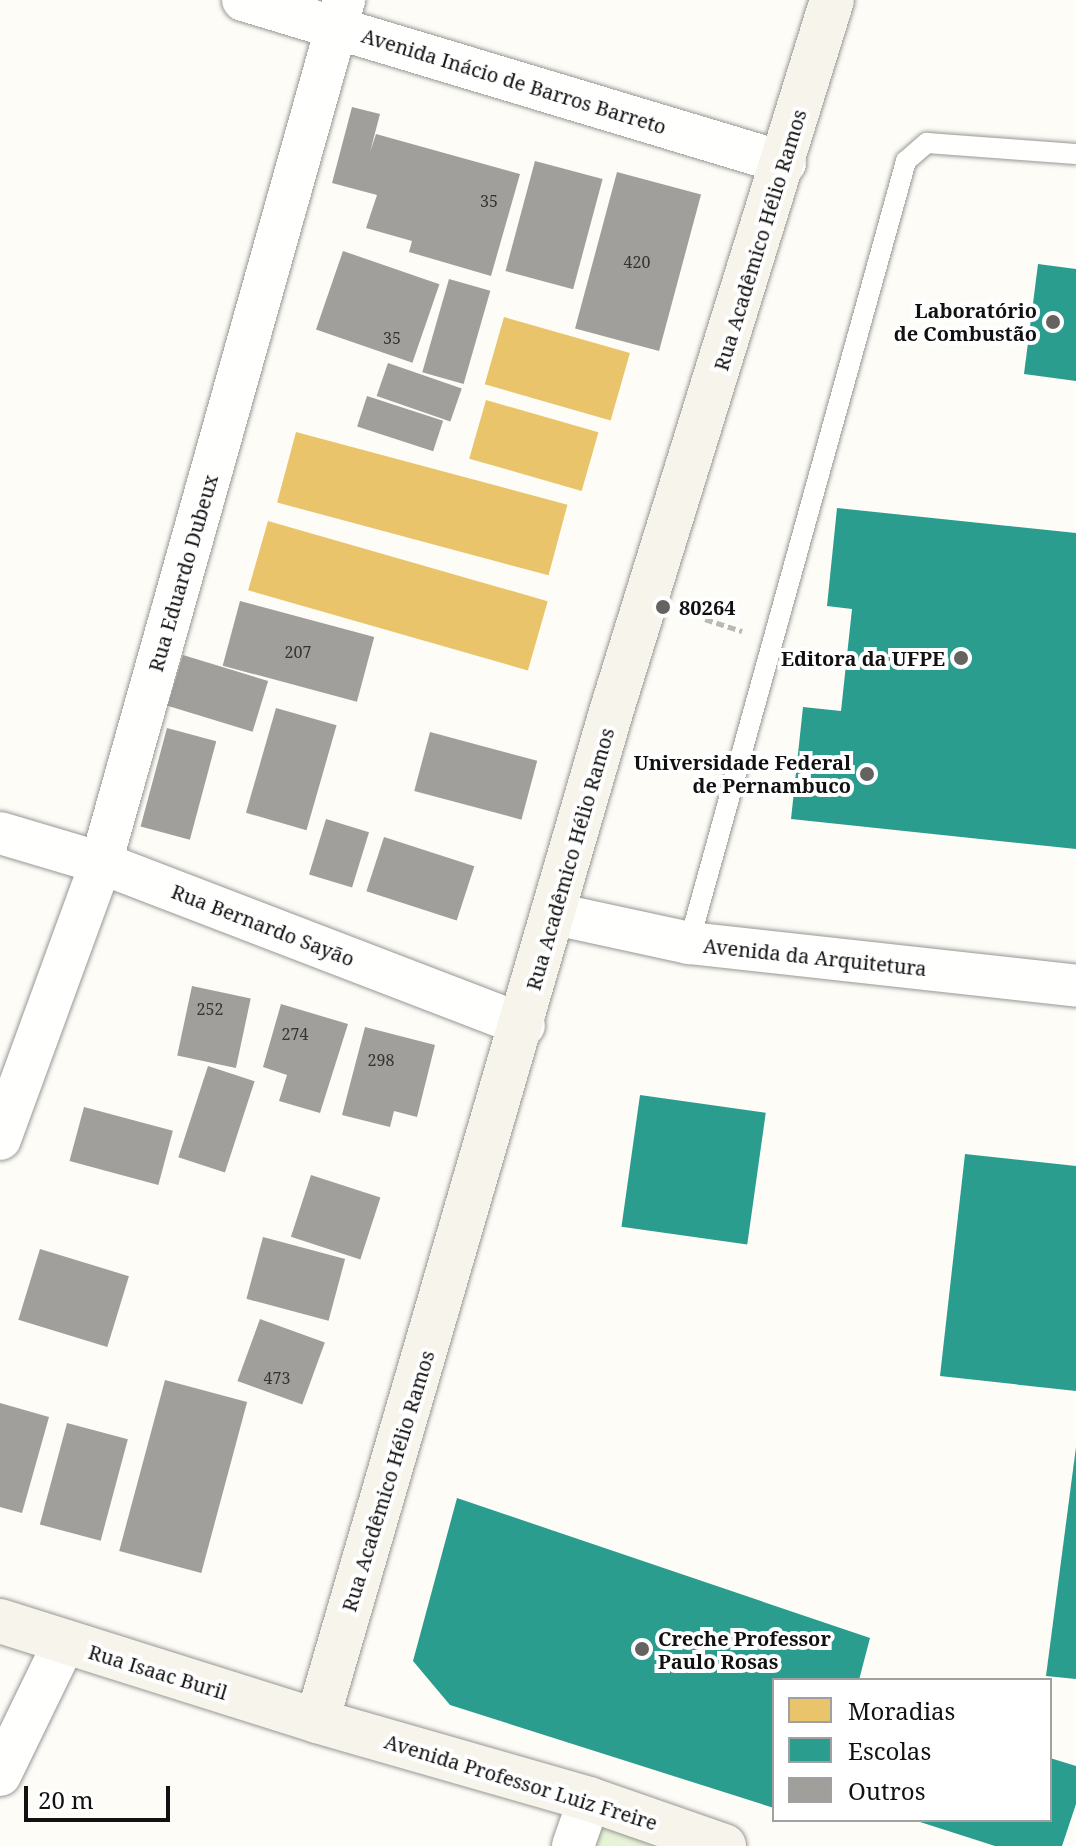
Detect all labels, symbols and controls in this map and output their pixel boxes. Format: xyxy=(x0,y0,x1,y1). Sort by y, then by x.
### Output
street label: Avenida Inácio de Barros Barreto xyxy=(359,23,669,139)
street label: Rua Acadêmico Hélio Ramos xyxy=(709,107,811,373)
house number: 35 xyxy=(480,191,498,211)
house number: 420 xyxy=(624,252,650,272)
place label: Laboratório de Combustão xyxy=(894,298,1037,345)
marker: Laboratório de Combustão xyxy=(1044,313,1062,331)
house number: 35 xyxy=(383,328,401,348)
street label: Rua Eduardo Dubeux xyxy=(143,472,223,674)
place label: 80264 xyxy=(679,595,735,619)
marker: 80264 xyxy=(654,598,672,616)
house number: 207 xyxy=(285,642,311,662)
place label: Editora da UFPE xyxy=(781,646,945,670)
marker: Editora da UFPE xyxy=(952,649,970,667)
street label: Rua Acadêmico Hélio Ramos xyxy=(521,725,619,993)
place label: Universidade Federal de Pernambuco xyxy=(634,750,851,797)
marker: Universidade Federal de Pernambuco xyxy=(858,765,876,783)
street label: Rua Bernardo Sayão xyxy=(168,879,358,971)
street label: Avenida da Arquitetura xyxy=(702,933,928,981)
house number: 252 xyxy=(197,999,223,1019)
house number: 274 xyxy=(282,1024,308,1044)
house number: 298 xyxy=(368,1050,394,1070)
street label: Rua Acadêmico Hélio Ramos xyxy=(337,1348,439,1614)
house number: 473 xyxy=(264,1368,290,1388)
place label: Creche Professor Paulo Rosas xyxy=(658,1626,831,1673)
street label: Rua Isaac Buril xyxy=(86,1639,230,1705)
marker: Creche Professor Paulo Rosas xyxy=(633,1640,651,1658)
legend xyxy=(772,1678,1052,1822)
text: Moradias xyxy=(848,1694,955,1727)
street label: Avenida Professor Luiz Freire xyxy=(382,1729,660,1835)
text: Escolas xyxy=(848,1734,931,1767)
scale bar xyxy=(28,1770,174,1820)
text: Outros xyxy=(848,1774,925,1807)
text: 20 m xyxy=(38,1783,94,1816)

